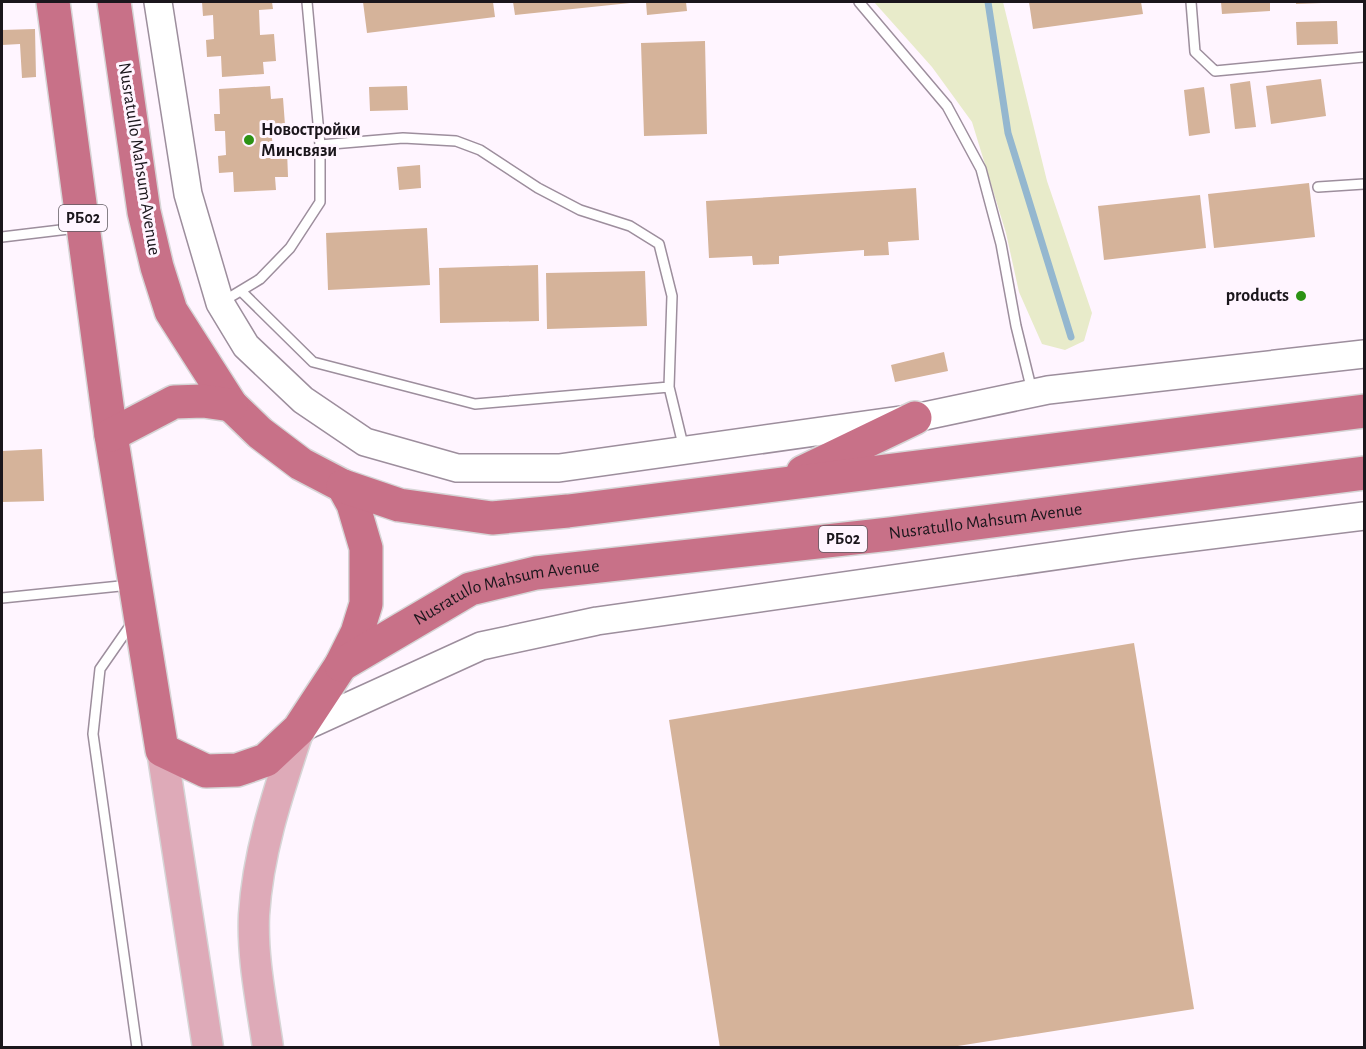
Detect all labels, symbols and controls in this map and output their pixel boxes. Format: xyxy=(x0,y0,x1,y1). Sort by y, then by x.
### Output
street label: Nusratullo Mahsum Avenue xyxy=(115,61,163,257)
place label: Новостройки Минсвязи xyxy=(261,121,361,160)
marker: Новостройки Минсвязи xyxy=(242,133,256,147)
road number: РБ02 xyxy=(59,205,107,231)
place label: products xyxy=(1226,287,1289,305)
marker: products xyxy=(1294,289,1308,303)
street label: Nusratullo Mahsum Avenue xyxy=(888,500,1083,543)
road number: РБ02 xyxy=(819,526,867,552)
street label: Nusratullo Mahsum Avenue xyxy=(411,557,600,629)

